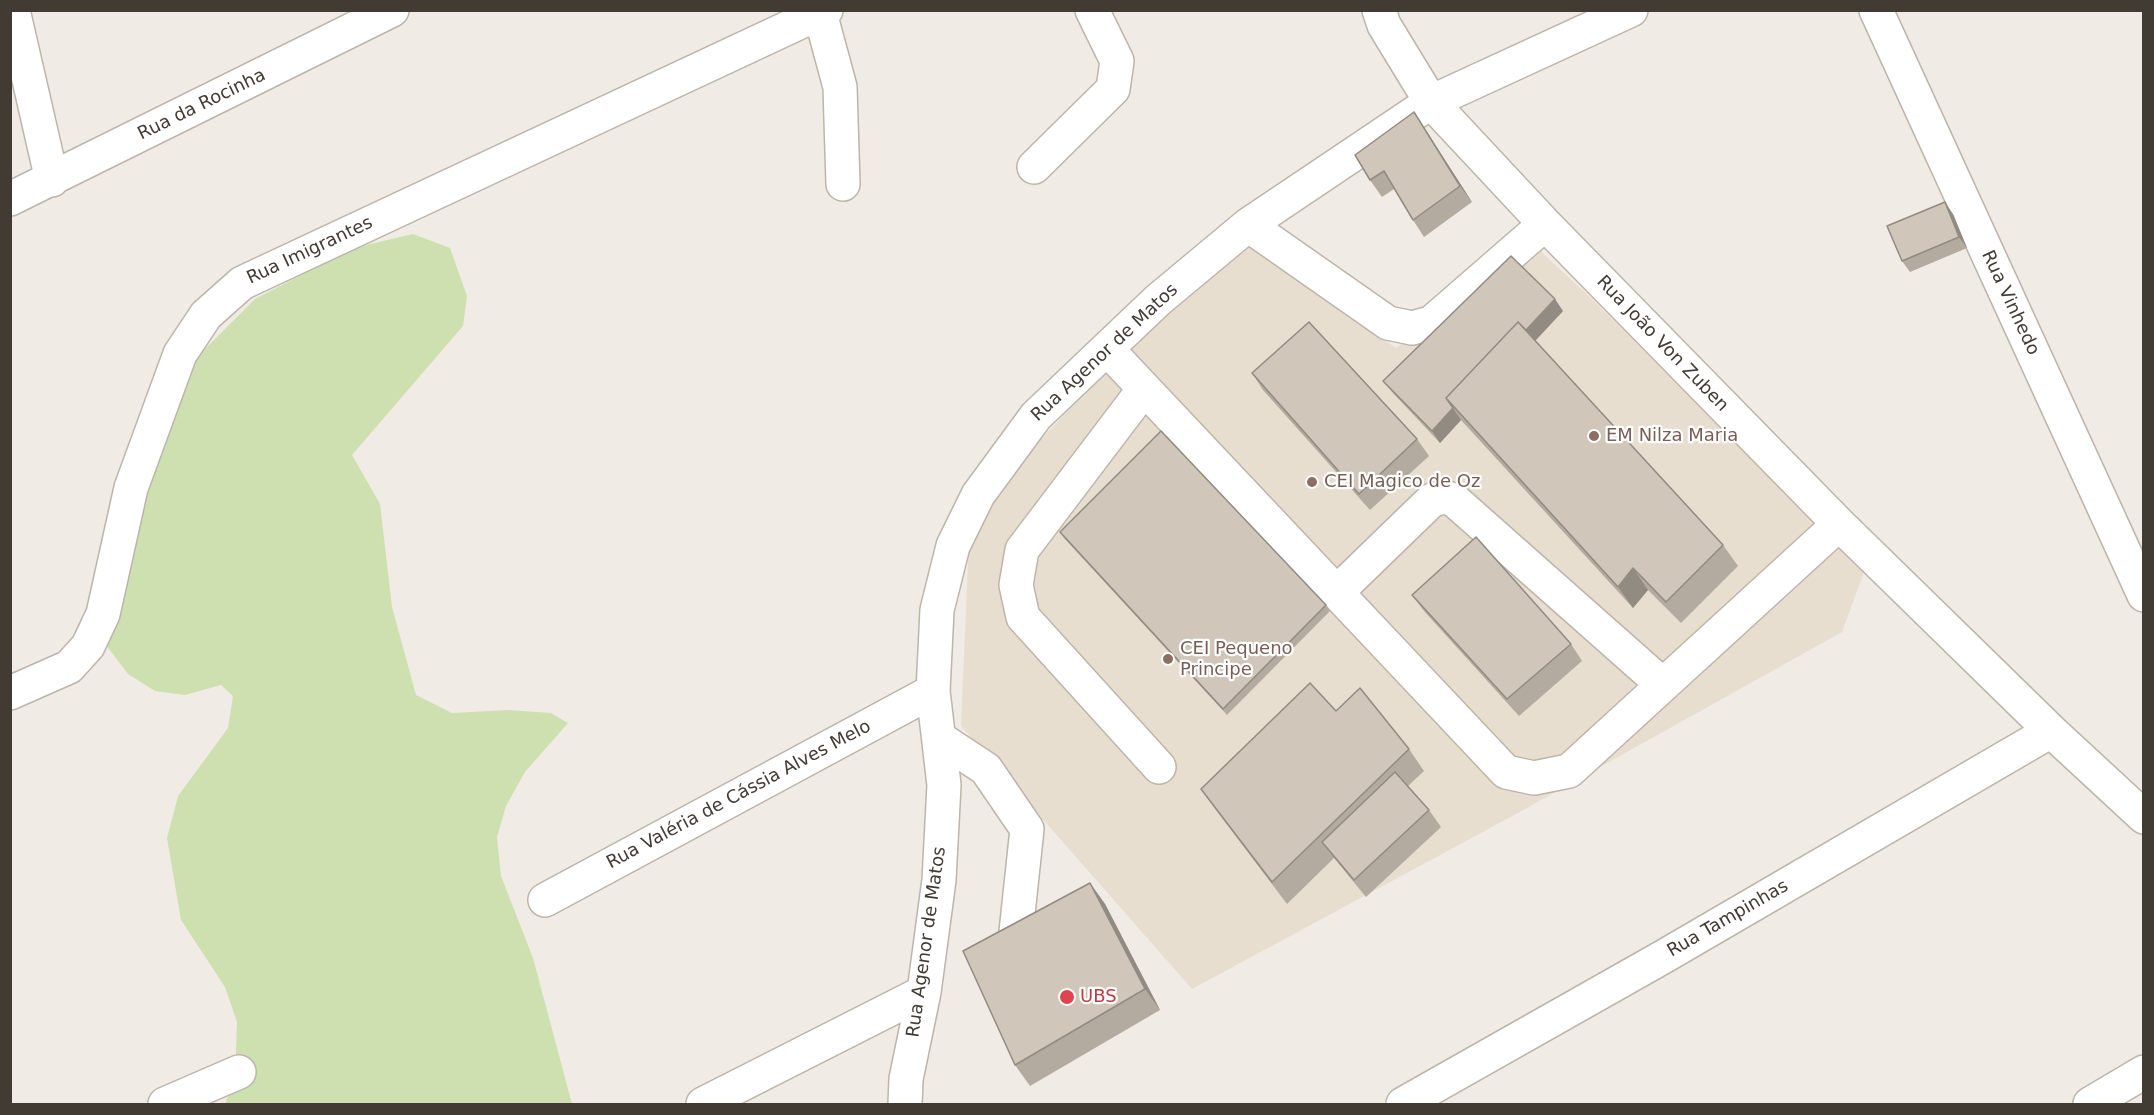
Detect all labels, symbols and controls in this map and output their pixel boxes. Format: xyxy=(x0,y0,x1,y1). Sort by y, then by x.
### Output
street label: Rua da Rocinha xyxy=(135,65,269,145)
street label: Rua Imigrantes xyxy=(244,212,376,290)
street label: Rua Vinhedo xyxy=(1976,247,2044,359)
street label: Rua João Von Zuben xyxy=(1591,272,1733,416)
street label: Rua Agenor de Matos xyxy=(1027,279,1183,427)
place label: EM Nilza Maria xyxy=(1606,425,1738,447)
marker: EM Nilza Maria xyxy=(1587,429,1601,443)
place label: CEI Magico de Oz xyxy=(1324,471,1480,493)
marker: CEI Magico de Oz xyxy=(1305,475,1319,489)
place label: CEI Pequeno Principe xyxy=(1180,638,1293,680)
marker: CEI Pequeno Principe xyxy=(1161,652,1175,666)
street label: Rua Valéria de Cássia Alves Melo xyxy=(603,716,875,874)
street label: Rua Agenor de Matos xyxy=(903,845,951,1039)
street label: Rua Tampinhas xyxy=(1664,876,1792,962)
place label: UBS xyxy=(1080,986,1117,1008)
marker: UBS xyxy=(1058,988,1076,1006)

